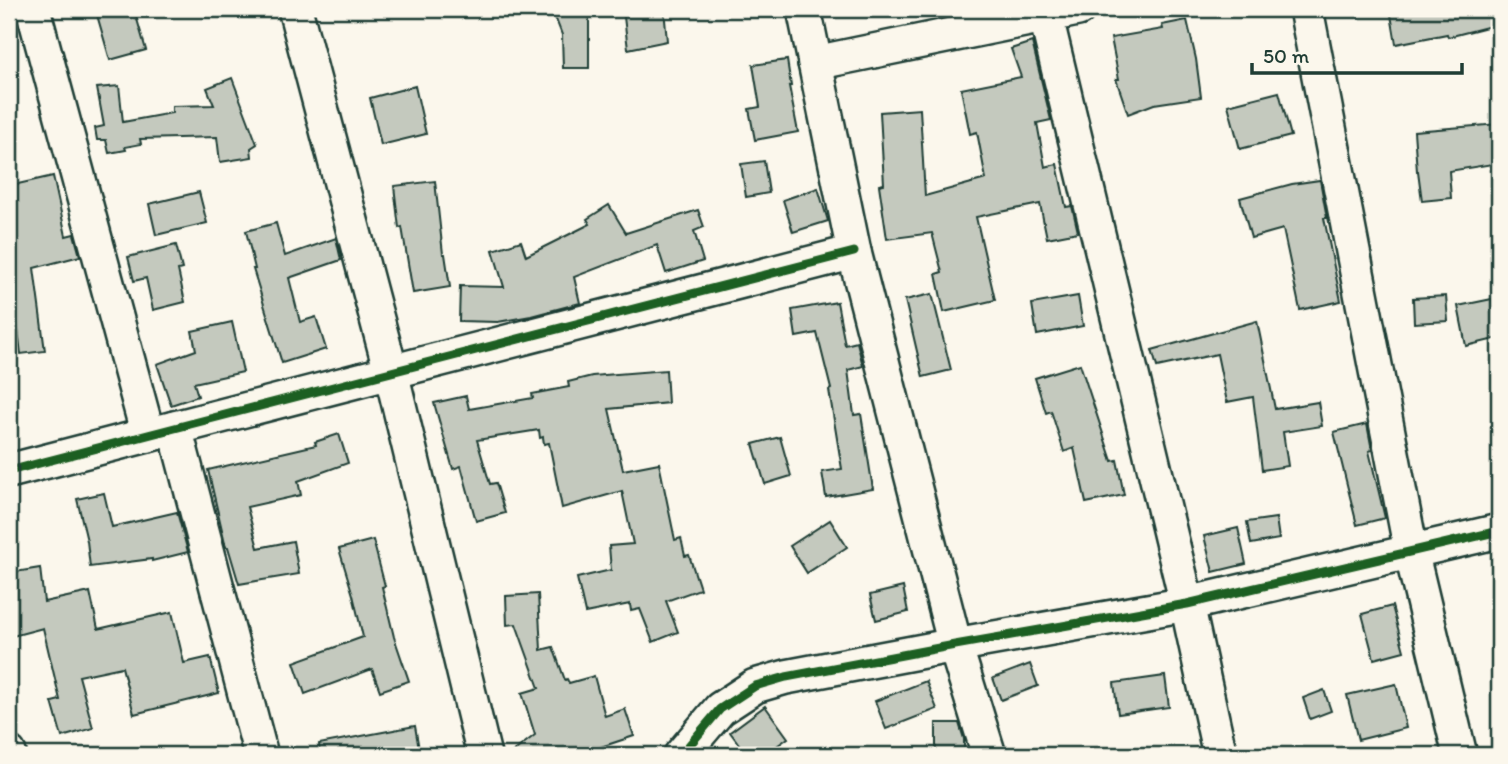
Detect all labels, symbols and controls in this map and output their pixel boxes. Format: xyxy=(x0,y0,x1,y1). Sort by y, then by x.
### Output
scale bar xyxy=(1252,32,1462,76)
text: 50 m xyxy=(1263,43,1310,68)

